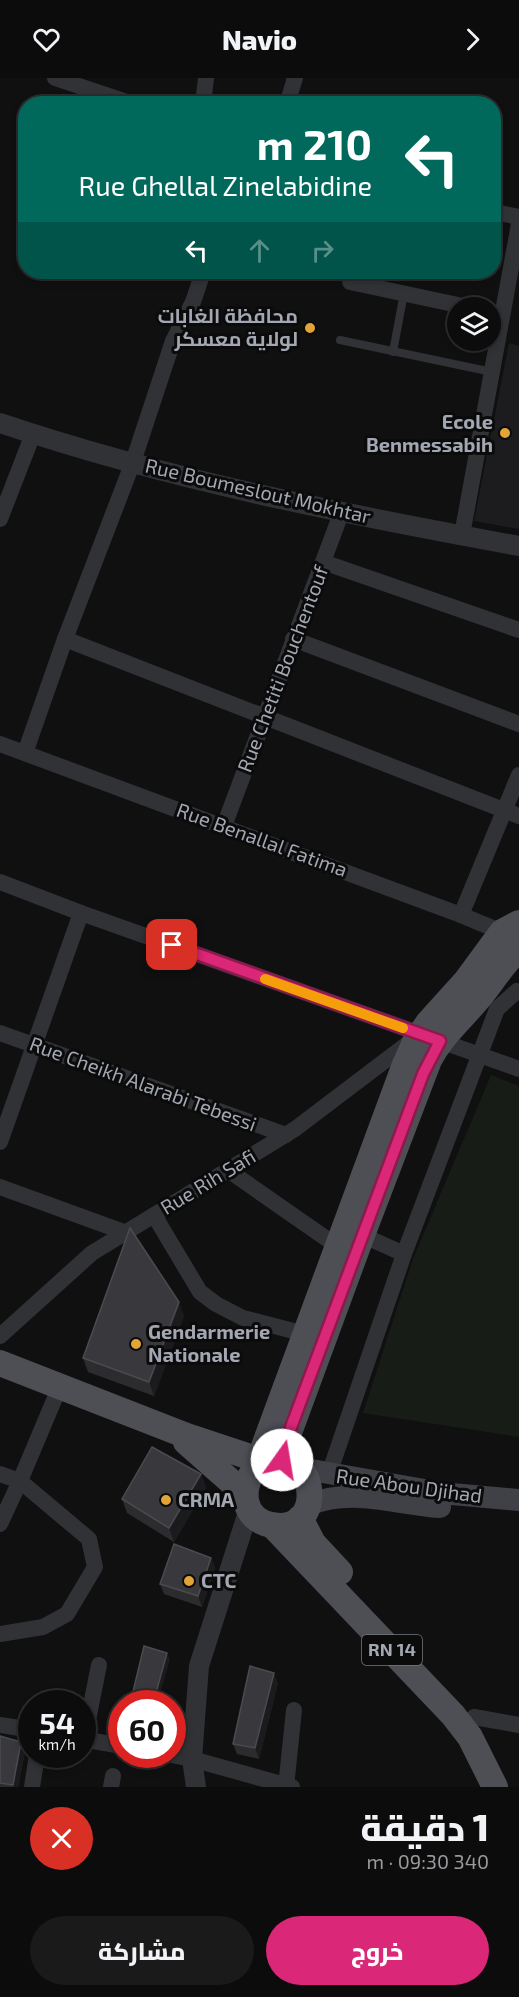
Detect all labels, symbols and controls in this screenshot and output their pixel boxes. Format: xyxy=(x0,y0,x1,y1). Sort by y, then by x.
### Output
icon: heart xyxy=(30,23,63,56)
text: Navio xyxy=(222,23,297,55)
icon: forward xyxy=(456,23,489,56)
text: 210 m xyxy=(257,118,372,168)
icon: left xyxy=(393,120,471,198)
text: Rue Ghellal Zinelabidine xyxy=(79,169,372,201)
icon: left xyxy=(180,234,213,267)
icon: ahead xyxy=(243,234,276,267)
icon: right xyxy=(306,234,339,267)
map controls xyxy=(447,297,501,351)
button: layers xyxy=(447,297,501,351)
place label: محافظة الغابات لولاية معسكر xyxy=(158,303,298,351)
marker: محافظة الغابات لولاية معسكر xyxy=(303,321,317,335)
place label: Ecole Benmessabih xyxy=(366,409,493,456)
marker: Ecole Benmessabih xyxy=(498,426,512,440)
street label: Rue Boumeslout Mokhtar xyxy=(143,452,373,528)
street label: Rue Chetiti Bouchentouf xyxy=(232,562,333,775)
street label: Rue Benallal Fatima xyxy=(174,797,351,881)
pin xyxy=(146,919,197,970)
icon: arrive xyxy=(155,928,188,961)
street label: Rue Cheikh Alarabi Tebessi xyxy=(27,1031,260,1135)
street label: Rue Rih Safi xyxy=(156,1143,259,1219)
place label: Gendarmerie Nationale xyxy=(148,1319,270,1366)
marker: Gendarmerie Nationale xyxy=(129,1337,143,1351)
position arrow xyxy=(250,1428,314,1492)
street label: Rue Abou Djihad xyxy=(335,1463,484,1507)
place label: CRMA xyxy=(178,1487,235,1511)
marker: CRMA xyxy=(159,1493,173,1507)
place label: CTC xyxy=(201,1568,237,1592)
marker: CTC xyxy=(182,1574,196,1588)
road number: RN 14 xyxy=(362,1635,422,1665)
speed limit sign: 60 xyxy=(108,1690,186,1768)
text: 54 xyxy=(39,1704,75,1740)
text: km/h xyxy=(38,1735,76,1753)
text: 1 دقيقة xyxy=(361,1805,489,1848)
button: close xyxy=(30,1807,93,1870)
text: 340 m · 09:30 xyxy=(366,1849,489,1873)
button: مشاركة xyxy=(30,1916,254,1985)
button: خروج xyxy=(266,1916,489,1985)

